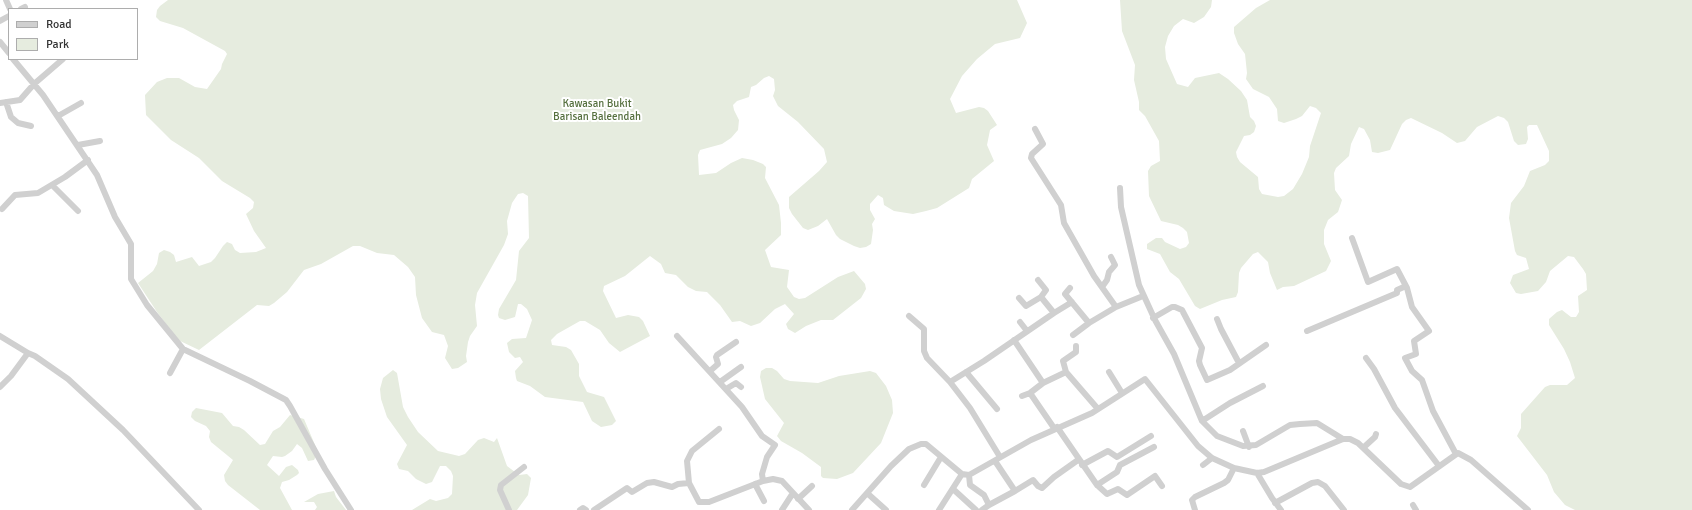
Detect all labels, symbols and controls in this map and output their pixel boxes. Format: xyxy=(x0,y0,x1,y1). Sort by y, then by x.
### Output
legend xyxy=(8,8,138,60)
text: Road xyxy=(46,17,72,32)
text: Park xyxy=(46,37,69,52)
park label: Kawasan Bukit Barisan Baleendah xyxy=(553,97,641,123)

